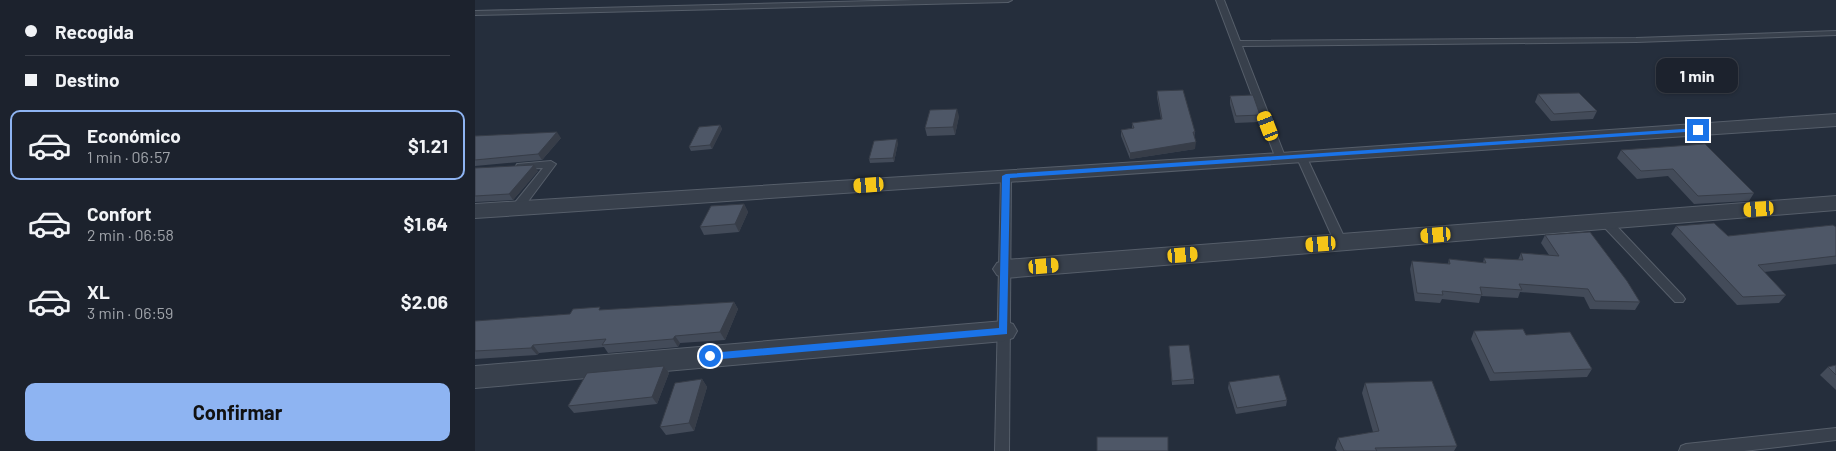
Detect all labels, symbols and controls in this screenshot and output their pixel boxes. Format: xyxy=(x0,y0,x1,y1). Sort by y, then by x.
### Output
text: Recogida xyxy=(55,20,134,43)
callout: 1 min xyxy=(1657,58,1739,92)
text: 1 min xyxy=(1679,66,1715,85)
text: Destino xyxy=(55,68,120,91)
car xyxy=(1255,109,1280,143)
route end xyxy=(1687,119,1709,141)
icon: car xyxy=(27,123,72,168)
text: Económico xyxy=(87,124,181,147)
text: $1.21 xyxy=(408,134,448,157)
text: 1 min · 06:57 xyxy=(87,147,170,166)
car xyxy=(853,176,884,194)
car xyxy=(1743,200,1774,218)
icon: car xyxy=(27,201,72,246)
text: Confort xyxy=(87,202,151,225)
text: $1.64 xyxy=(404,212,448,235)
text: 2 min · 06:58 xyxy=(87,225,174,244)
car xyxy=(1420,226,1451,244)
car xyxy=(1305,235,1336,253)
car xyxy=(1167,246,1198,264)
car xyxy=(1028,257,1059,275)
icon: car xyxy=(27,279,72,324)
text: XL xyxy=(87,280,110,303)
text: $2.06 xyxy=(401,290,448,313)
text: 3 min · 06:59 xyxy=(87,303,173,322)
route start xyxy=(699,345,721,367)
button: Confirmar xyxy=(25,383,450,441)

